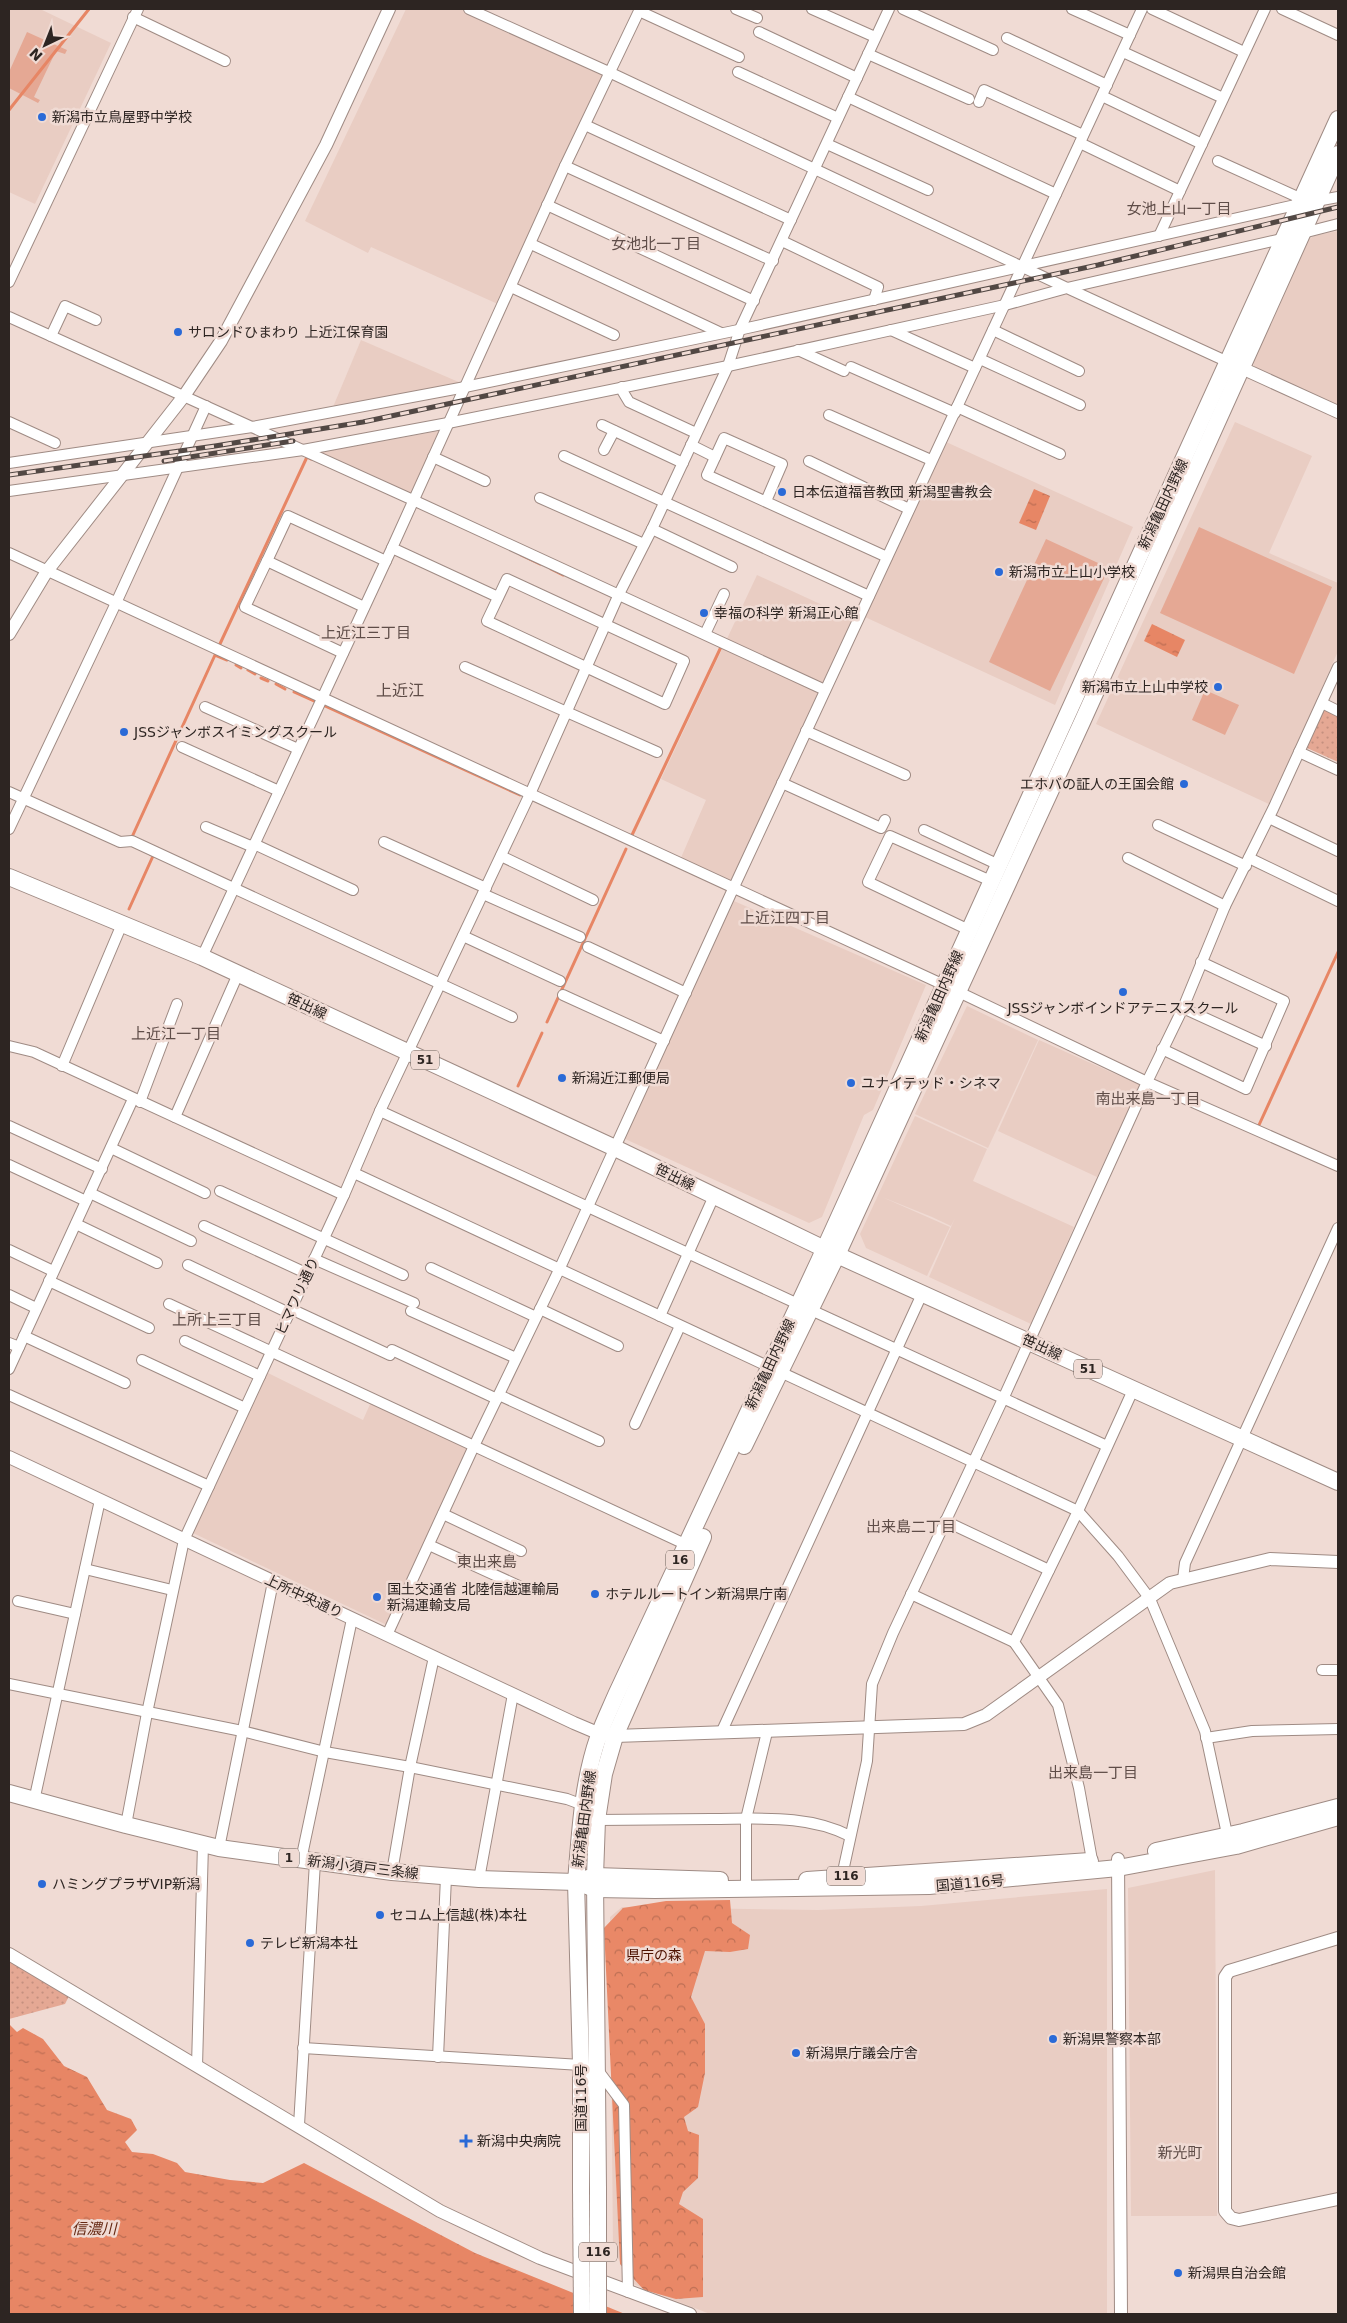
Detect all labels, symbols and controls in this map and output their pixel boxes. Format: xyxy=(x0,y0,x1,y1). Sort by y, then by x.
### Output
north arrow xyxy=(20,20,70,70)
text: N xyxy=(26,45,46,64)
place label: 新潟市立鳥屋野中学校 xyxy=(52,109,192,125)
marker: 新潟市立鳥屋野中学校 xyxy=(36,111,48,123)
district label: 女池上山一丁目 xyxy=(1126,200,1232,218)
district label: 女池北一丁目 xyxy=(611,235,701,253)
place label: サロンドひまわり 上近江保育園 xyxy=(188,324,388,340)
marker: サロンドひまわり 上近江保育園 xyxy=(172,326,184,338)
street label: 新潟亀田内野線 xyxy=(1135,456,1191,552)
place label: 日本伝道福音教団 新潟聖書教会 xyxy=(792,484,992,500)
marker: 日本伝道福音教団 新潟聖書教会 xyxy=(776,486,788,498)
place label: 新潟市立上山小学校 xyxy=(1009,564,1135,580)
marker: 新潟市立上山小学校 xyxy=(993,566,1005,578)
place label: 幸福の科学 新潟正心館 xyxy=(714,605,858,621)
marker: 幸福の科学 新潟正心館 xyxy=(698,607,710,619)
district label: 上近江三丁目 xyxy=(321,624,411,642)
place label: 新潟市立上山中学校 xyxy=(1082,679,1208,695)
district label: 上近江 xyxy=(376,681,424,700)
marker: 新潟市立上山中学校 xyxy=(1212,681,1224,693)
place label: JSSジャンボスイミングスクール xyxy=(133,724,337,740)
marker: JSSジャンボスイミングスクール xyxy=(118,726,130,738)
place label: エホバの証人の王国会館 xyxy=(1020,776,1174,792)
marker: エホバの証人の王国会館 xyxy=(1178,778,1190,790)
district label: 上近江四丁目 xyxy=(740,909,830,927)
street label: 新潟亀田内野線 xyxy=(912,948,966,1044)
marker: JSSジャンボインドアテニススクール xyxy=(1117,986,1129,998)
street label: 笹出線 xyxy=(285,990,329,1022)
place label: JSSジャンボインドアテニススクール xyxy=(1006,1000,1239,1016)
district label: 上近江一丁目 xyxy=(131,1025,221,1043)
road number: 51 xyxy=(411,1050,439,1070)
place label: 新潟近江郵便局 xyxy=(572,1070,670,1086)
marker: 新潟近江郵便局 xyxy=(556,1072,568,1084)
place label: ユナイテッド・シネマ xyxy=(861,1075,1001,1091)
marker: ユナイテッド・シネマ xyxy=(845,1077,857,1089)
district label: 南出来島一丁目 xyxy=(1095,1090,1201,1108)
street label: 笹出線 xyxy=(653,1161,697,1193)
street label: ヒマワリ通り xyxy=(272,1255,322,1337)
district label: 上所上三丁目 xyxy=(172,1311,262,1329)
street label: 新潟亀田内野線 xyxy=(742,1316,798,1412)
street label: 笹出線 xyxy=(1020,1331,1064,1363)
road number: 51 xyxy=(1074,1360,1102,1378)
district label: 出来島二丁目 xyxy=(866,1518,956,1536)
road number: 16 xyxy=(666,1550,694,1570)
district label: 東出来島 xyxy=(457,1553,517,1571)
street label: 上所中央通り xyxy=(263,1571,345,1621)
place label: 国土交通省 北陸信越運輸局 新潟運輸支局 xyxy=(387,1581,559,1613)
place label: ホテルルートイン新潟県庁南 xyxy=(605,1586,787,1602)
marker: ホテルルートイン新潟県庁南 xyxy=(589,1588,601,1600)
marker: 国土交通省 北陸信越運輸局 新潟運輸支局 xyxy=(371,1591,383,1603)
district label: 出来島一丁目 xyxy=(1048,1764,1138,1782)
street label: 新潟亀田内野線 xyxy=(569,1769,599,1869)
road number: 1 xyxy=(279,1849,299,1868)
street label: 新潟小須戸三条線 xyxy=(306,1852,420,1882)
road number: 116 xyxy=(827,1866,865,1885)
street label: 国道116号 xyxy=(935,1872,1005,1894)
place label: ハミングプラザVIP新潟 xyxy=(52,1876,200,1892)
marker: ハミングプラザVIP新潟 xyxy=(36,1878,48,1890)
place label: セコム上信越(株)本社 xyxy=(390,1907,527,1923)
marker: セコム上信越(株)本社 xyxy=(374,1909,386,1921)
place label: テレビ新潟本社 xyxy=(260,1935,358,1951)
marker: テレビ新潟本社 xyxy=(244,1937,256,1949)
park label: 県庁の森 xyxy=(626,1947,682,1963)
place label: 新潟県警察本部 xyxy=(1063,2031,1161,2047)
marker: 新潟県警察本部 xyxy=(1047,2033,1059,2045)
place label: 新潟県庁議会庁舎 xyxy=(806,2045,918,2061)
marker: 新潟県庁議会庁舎 xyxy=(790,2047,802,2059)
street label: 国道116号 xyxy=(573,2064,589,2132)
place label: 新潟中央病院 xyxy=(477,2133,561,2149)
marker: 新潟中央病院 xyxy=(459,2134,473,2148)
district label: 新光町 xyxy=(1157,2144,1203,2162)
water label: 信濃川 xyxy=(71,2220,118,2238)
road number: 116 xyxy=(579,2242,617,2262)
place label: 新潟県自治会館 xyxy=(1188,2265,1286,2281)
marker: 新潟県自治会館 xyxy=(1172,2267,1184,2279)

